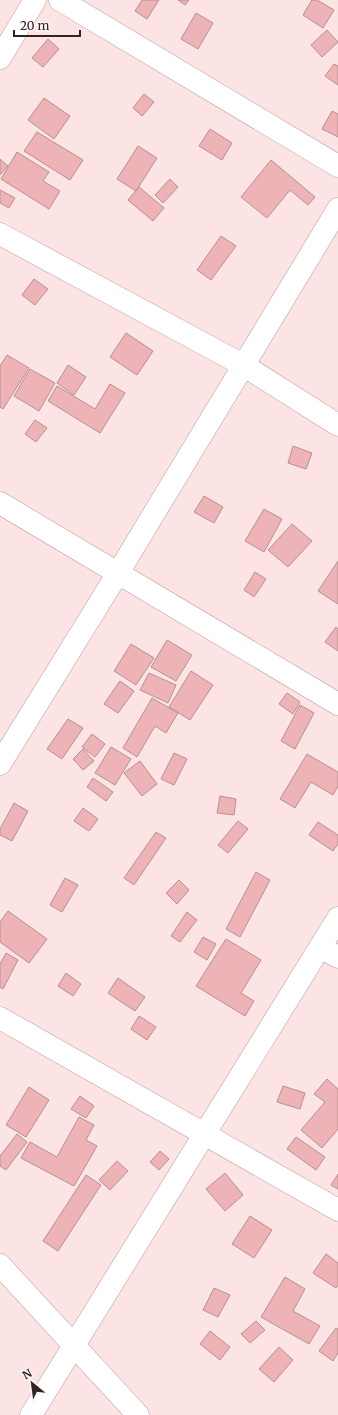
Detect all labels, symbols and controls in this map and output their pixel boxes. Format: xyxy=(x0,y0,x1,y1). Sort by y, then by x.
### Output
scale bar xyxy=(14,12,80,38)
text: 20 m xyxy=(20,18,49,33)
north arrow xyxy=(12,1363,52,1403)
text: N xyxy=(20,1366,35,1382)

